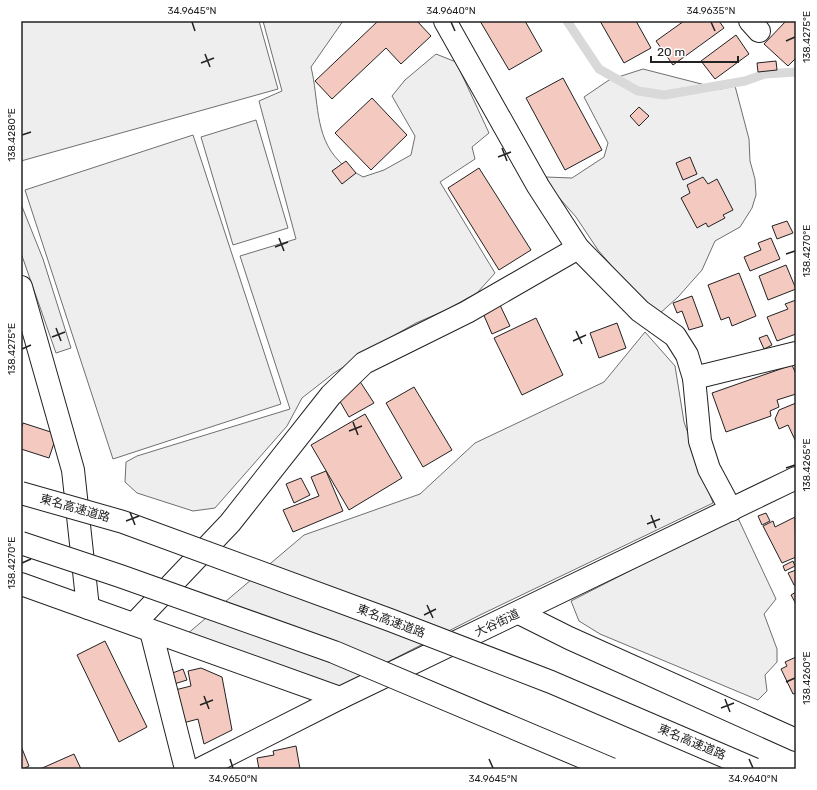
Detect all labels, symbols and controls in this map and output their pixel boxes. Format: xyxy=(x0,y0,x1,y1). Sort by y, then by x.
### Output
text: 34.9645°N xyxy=(168,5,217,17)
text: 34.9640°N xyxy=(426,5,476,17)
text: 34.9635°N xyxy=(687,5,735,17)
text: 138.4275°E xyxy=(801,11,813,63)
scale bar xyxy=(651,38,738,64)
text: 20 m xyxy=(657,45,685,59)
text: 138.4280°E xyxy=(6,108,18,162)
text: 138.4270°E xyxy=(801,225,813,277)
text: 138.4275°E xyxy=(6,323,18,375)
text: 138.4265°E xyxy=(801,439,813,491)
street label: 東名高速道路 xyxy=(38,491,112,525)
text: 138.4270°E xyxy=(6,537,18,589)
street label: 東名高速道路 xyxy=(355,602,427,640)
street label: 大谷街道 xyxy=(472,607,522,639)
text: 138.4260°E xyxy=(801,651,813,705)
street label: 東名高速道路 xyxy=(656,721,728,763)
text: 34.9650°N xyxy=(208,773,258,785)
text: 34.9645°N xyxy=(469,773,518,785)
text: 34.9640°N xyxy=(728,773,778,785)

